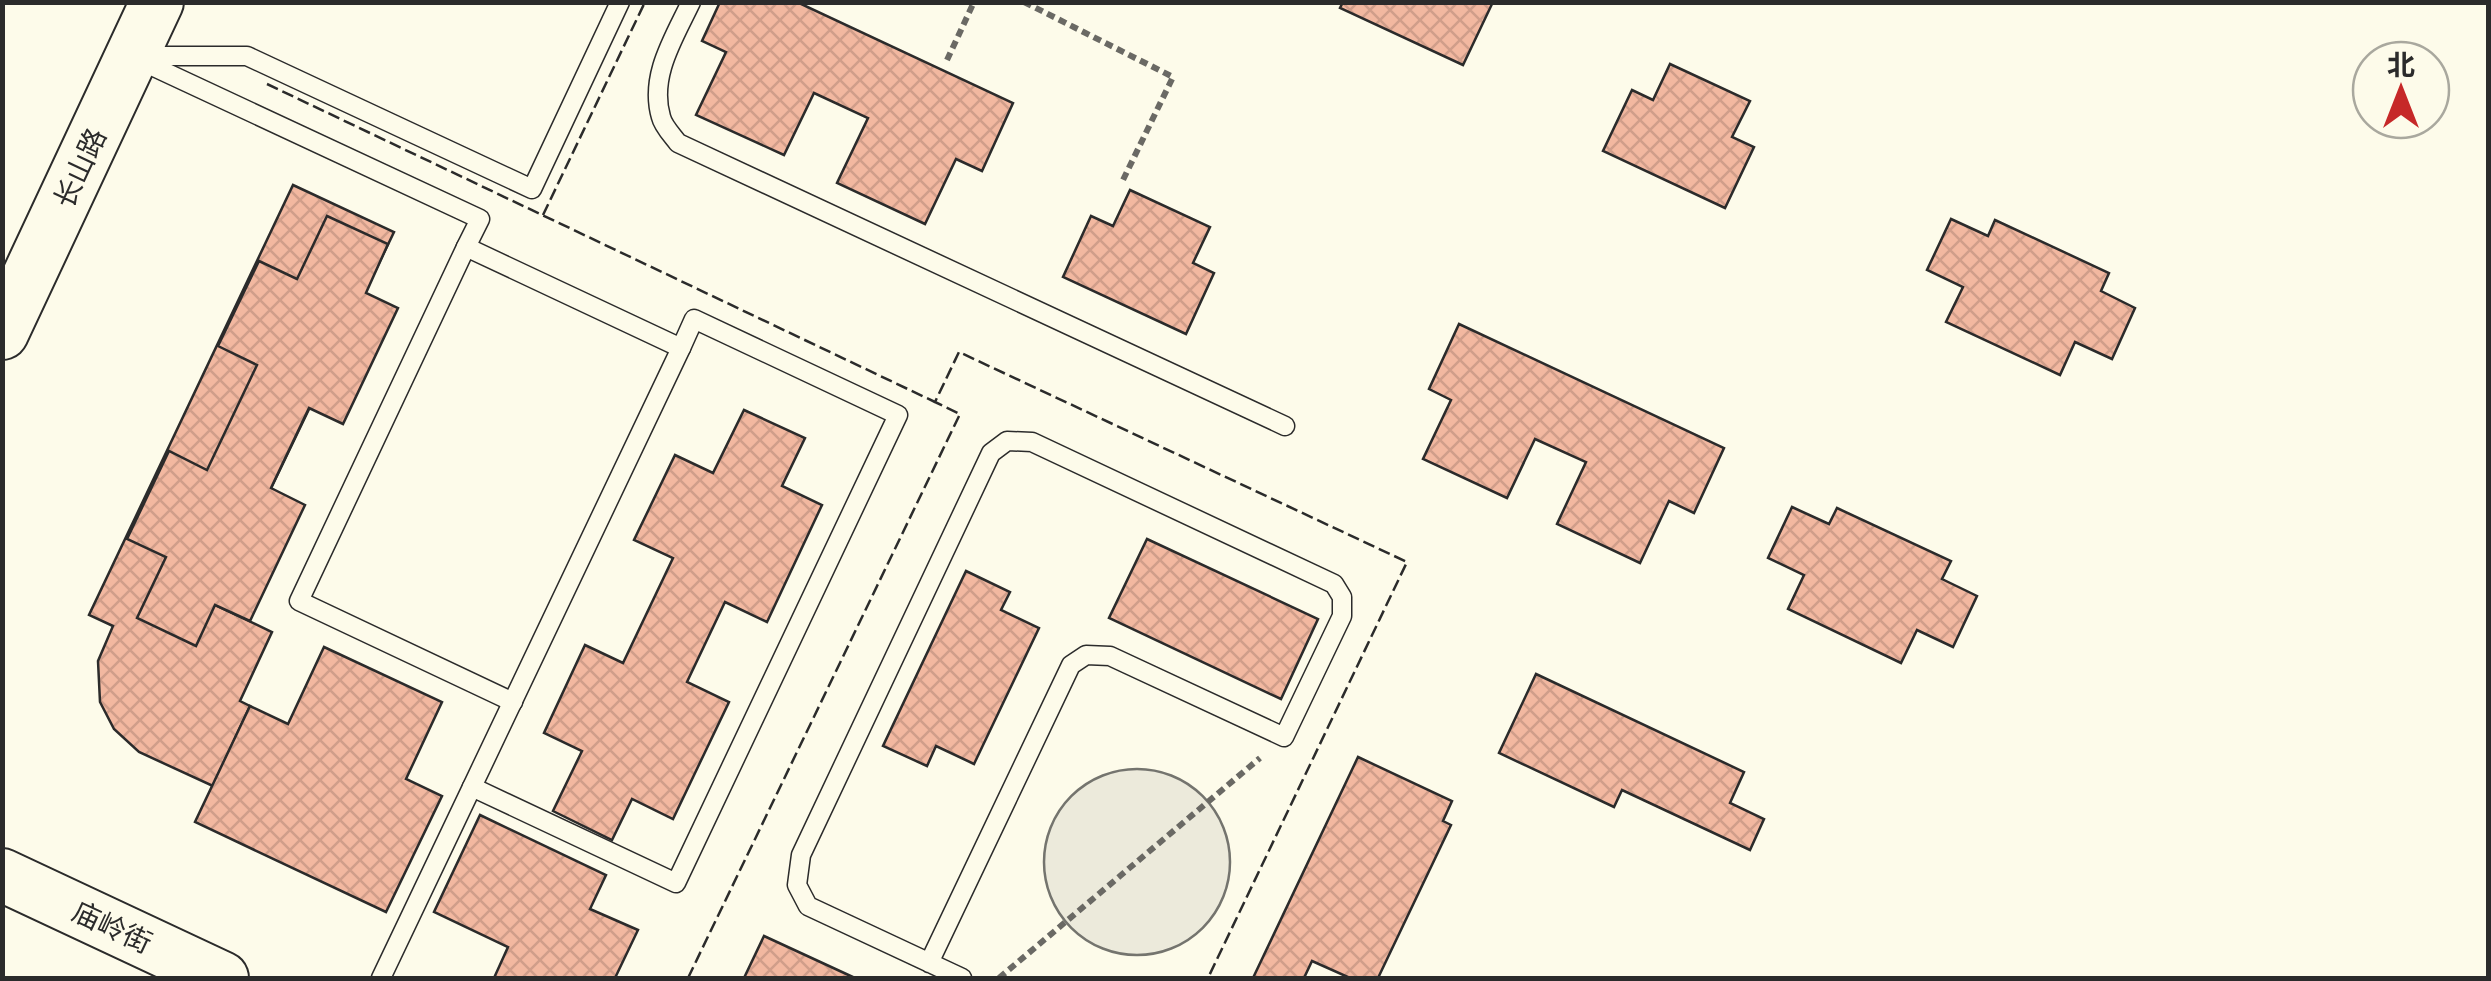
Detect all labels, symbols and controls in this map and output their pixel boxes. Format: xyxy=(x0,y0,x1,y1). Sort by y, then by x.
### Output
north arrow xyxy=(2351,40,2451,140)
text: 北 xyxy=(2387,50,2415,81)
street label: 长山路 xyxy=(49,124,112,213)
street label: 庙岭街 xyxy=(67,896,156,959)

